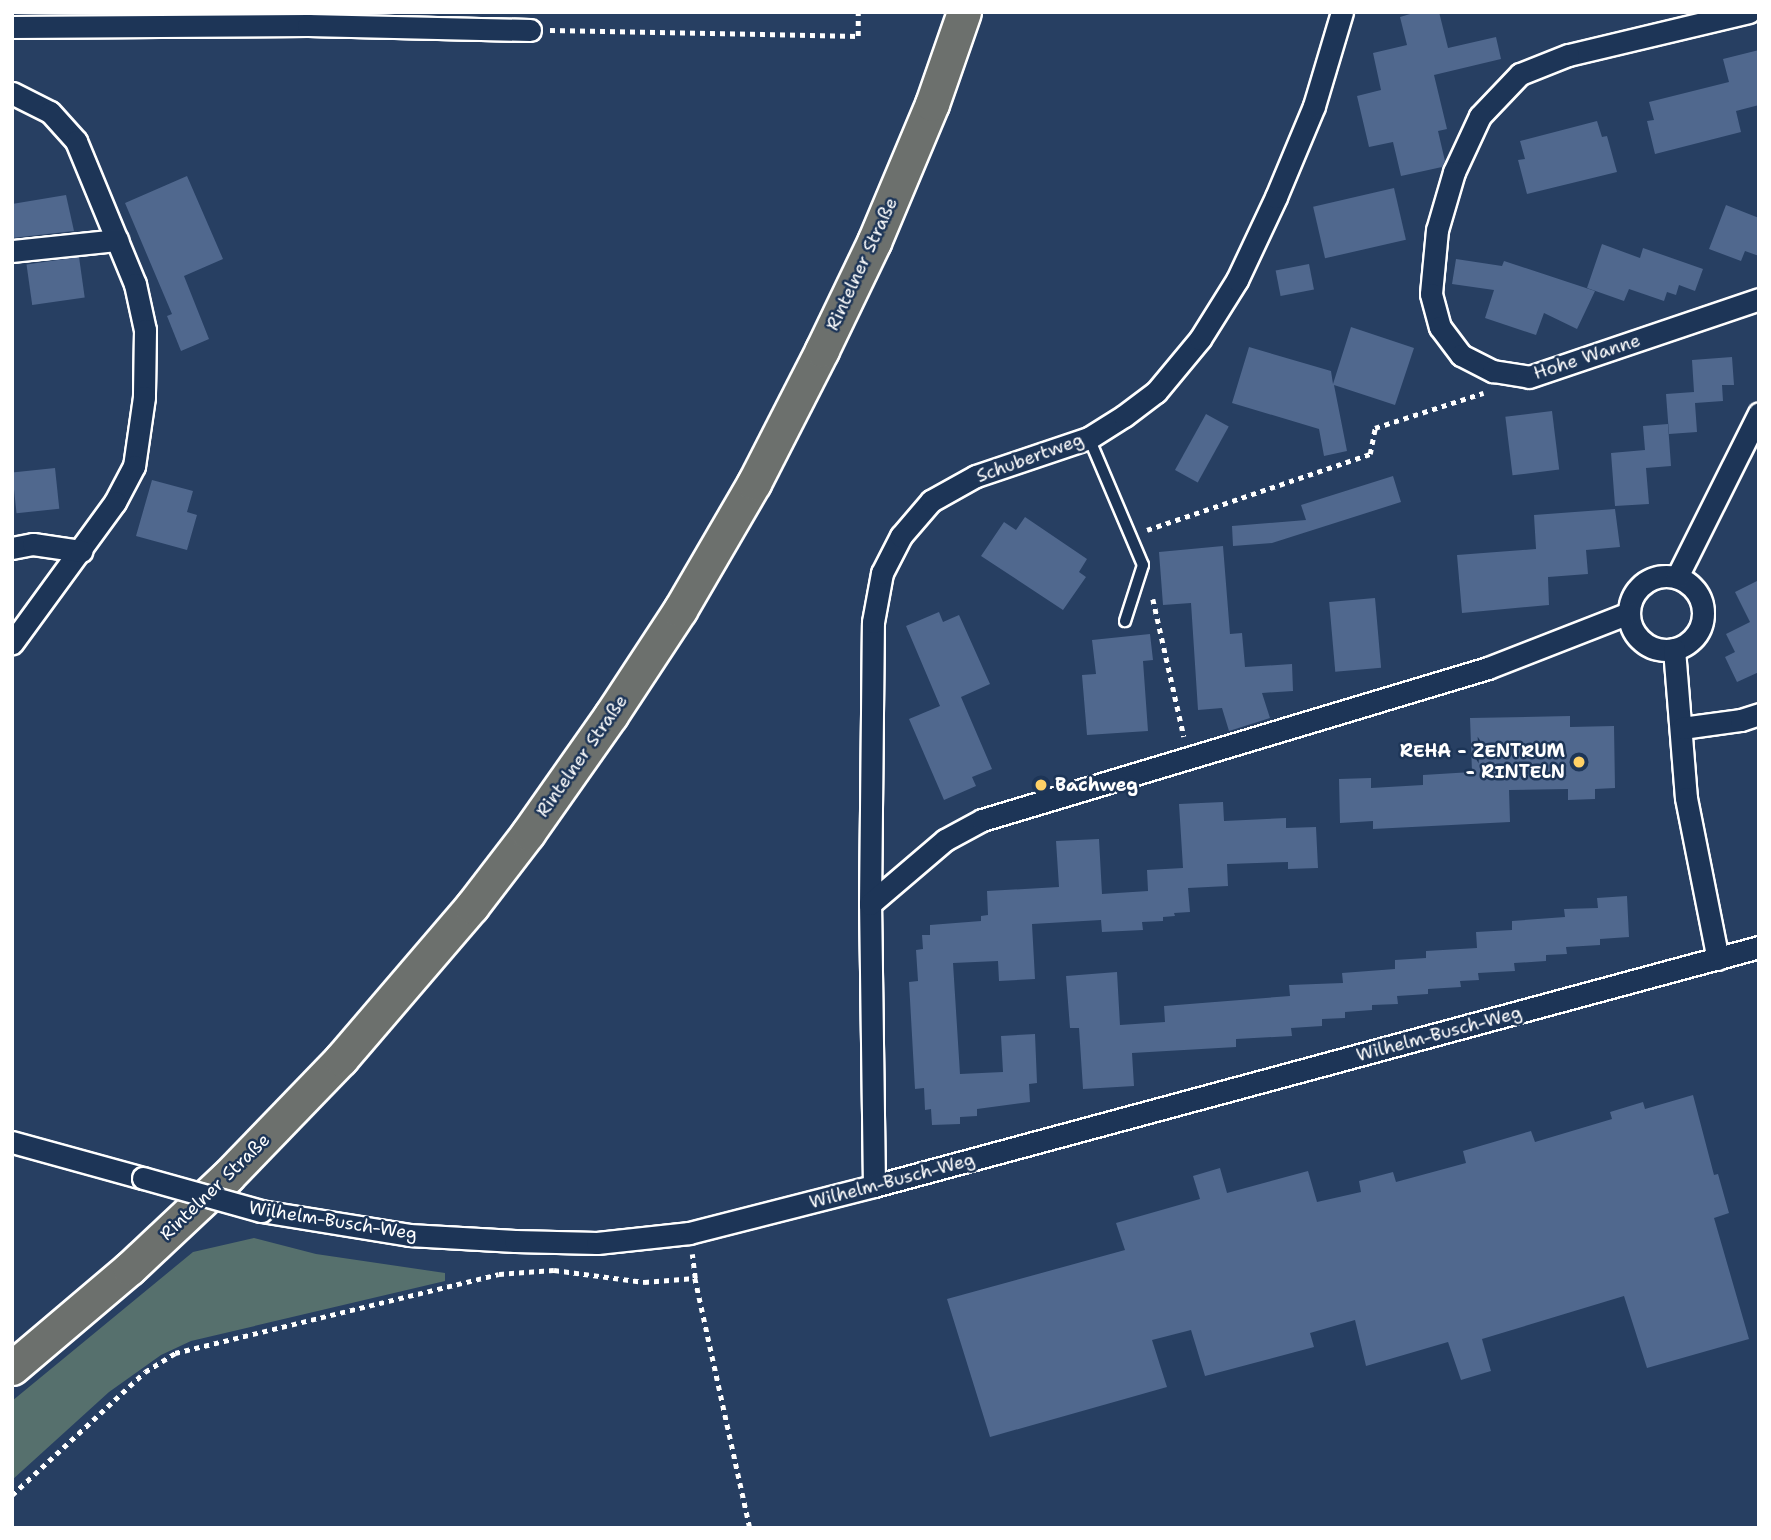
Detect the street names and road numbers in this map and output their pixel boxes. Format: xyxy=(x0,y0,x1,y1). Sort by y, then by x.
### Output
street label: Rintelner Straße xyxy=(822,194,902,334)
street label: Hohe Wanne xyxy=(1531,330,1643,384)
street label: Schubertweg xyxy=(974,429,1086,487)
street label: Rintelner Straße xyxy=(532,691,632,821)
street label: Wilhelm-Busch-Weg xyxy=(1354,1002,1524,1066)
street label: Rintelner Straße xyxy=(156,1129,274,1245)
street label: Wilhelm-Busch-Weg xyxy=(807,1149,977,1213)
street label: Wilhelm-Busch-Weg xyxy=(247,1197,419,1245)

